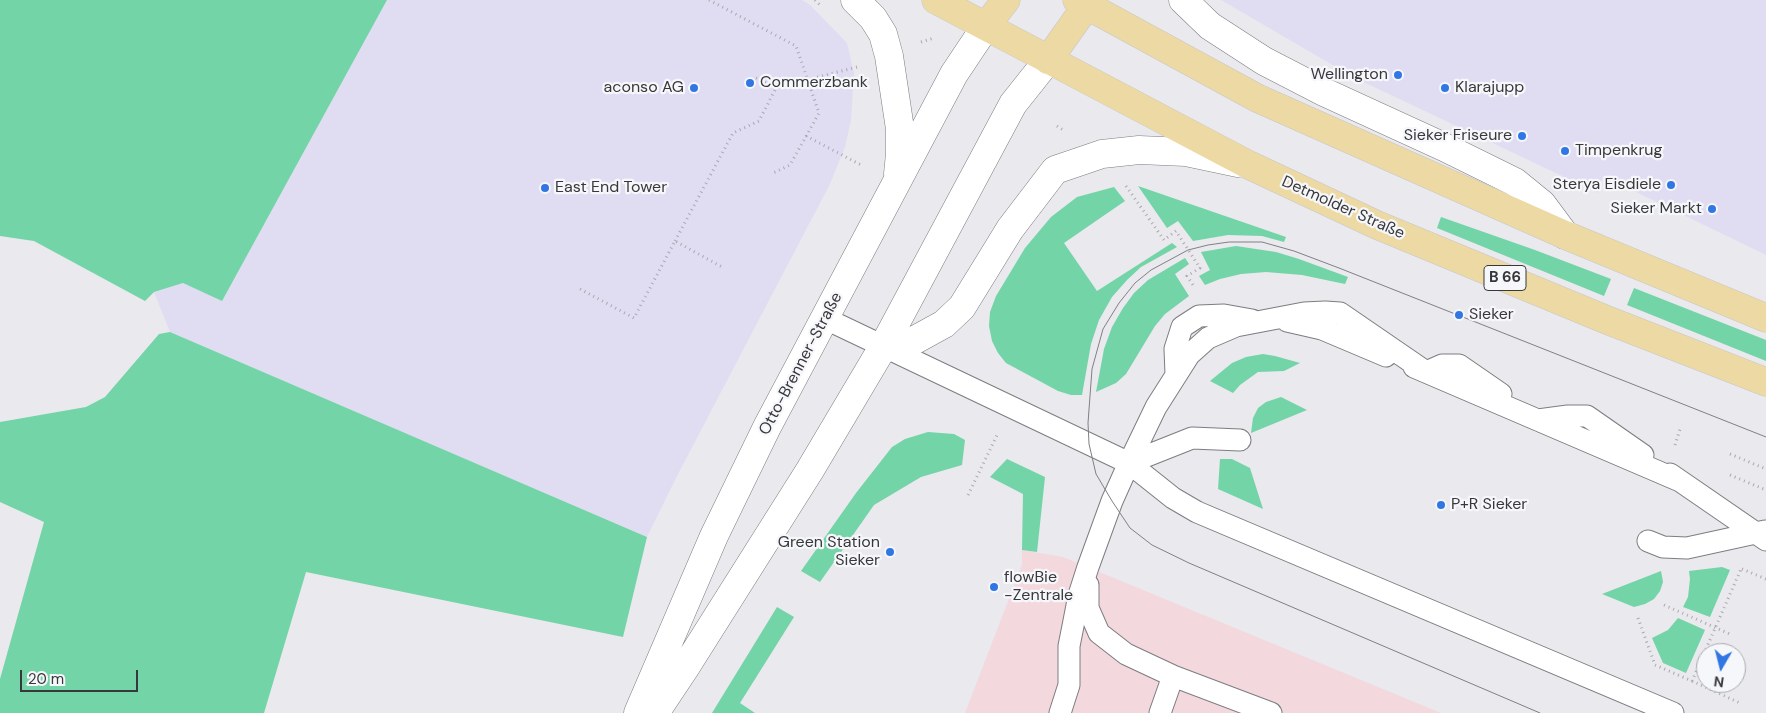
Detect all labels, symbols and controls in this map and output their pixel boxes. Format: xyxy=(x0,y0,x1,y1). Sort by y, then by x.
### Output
place label: Wellington xyxy=(1310,65,1388,85)
marker: Wellington xyxy=(1392,69,1404,81)
place label: Commerzbank xyxy=(760,73,868,93)
marker: Commerzbank xyxy=(744,77,756,89)
place label: aconso AG xyxy=(604,78,684,98)
place label: Klarajupp xyxy=(1455,78,1524,98)
marker: aconso AG xyxy=(688,82,700,94)
marker: Klarajupp xyxy=(1439,82,1451,94)
place label: Sieker Friseure xyxy=(1404,126,1512,146)
marker: Sieker Friseure xyxy=(1516,130,1528,142)
place label: Timpenkrug xyxy=(1575,141,1662,161)
marker: Timpenkrug xyxy=(1559,145,1571,157)
street label: Detmolder Straße xyxy=(1279,172,1407,244)
place label: Sterya Eisdiele xyxy=(1553,175,1661,195)
place label: East End Tower xyxy=(555,178,667,198)
marker: Sterya Eisdiele xyxy=(1665,179,1677,191)
marker: East End Tower xyxy=(539,182,551,194)
place label: Sieker Markt xyxy=(1611,199,1702,219)
marker: Sieker Markt xyxy=(1706,203,1718,215)
road number: B 66 xyxy=(1484,266,1526,290)
street label: Otto-Brenner-Straße xyxy=(755,289,847,439)
place label: Sieker xyxy=(1469,305,1514,325)
marker: Sieker xyxy=(1453,309,1465,321)
place label: P+R Sieker xyxy=(1451,495,1527,515)
marker: P+R Sieker xyxy=(1435,499,1447,511)
place label: Green Station Sieker xyxy=(778,533,880,571)
marker: Green Station Sieker xyxy=(884,546,896,558)
place label: flowBie -Zentrale xyxy=(1004,568,1073,606)
marker: flowBie -Zentrale xyxy=(988,581,1000,593)
north arrow xyxy=(1696,643,1746,693)
scale bar xyxy=(22,660,140,692)
text: 20 m xyxy=(28,669,64,689)
text: N xyxy=(1713,672,1725,691)

